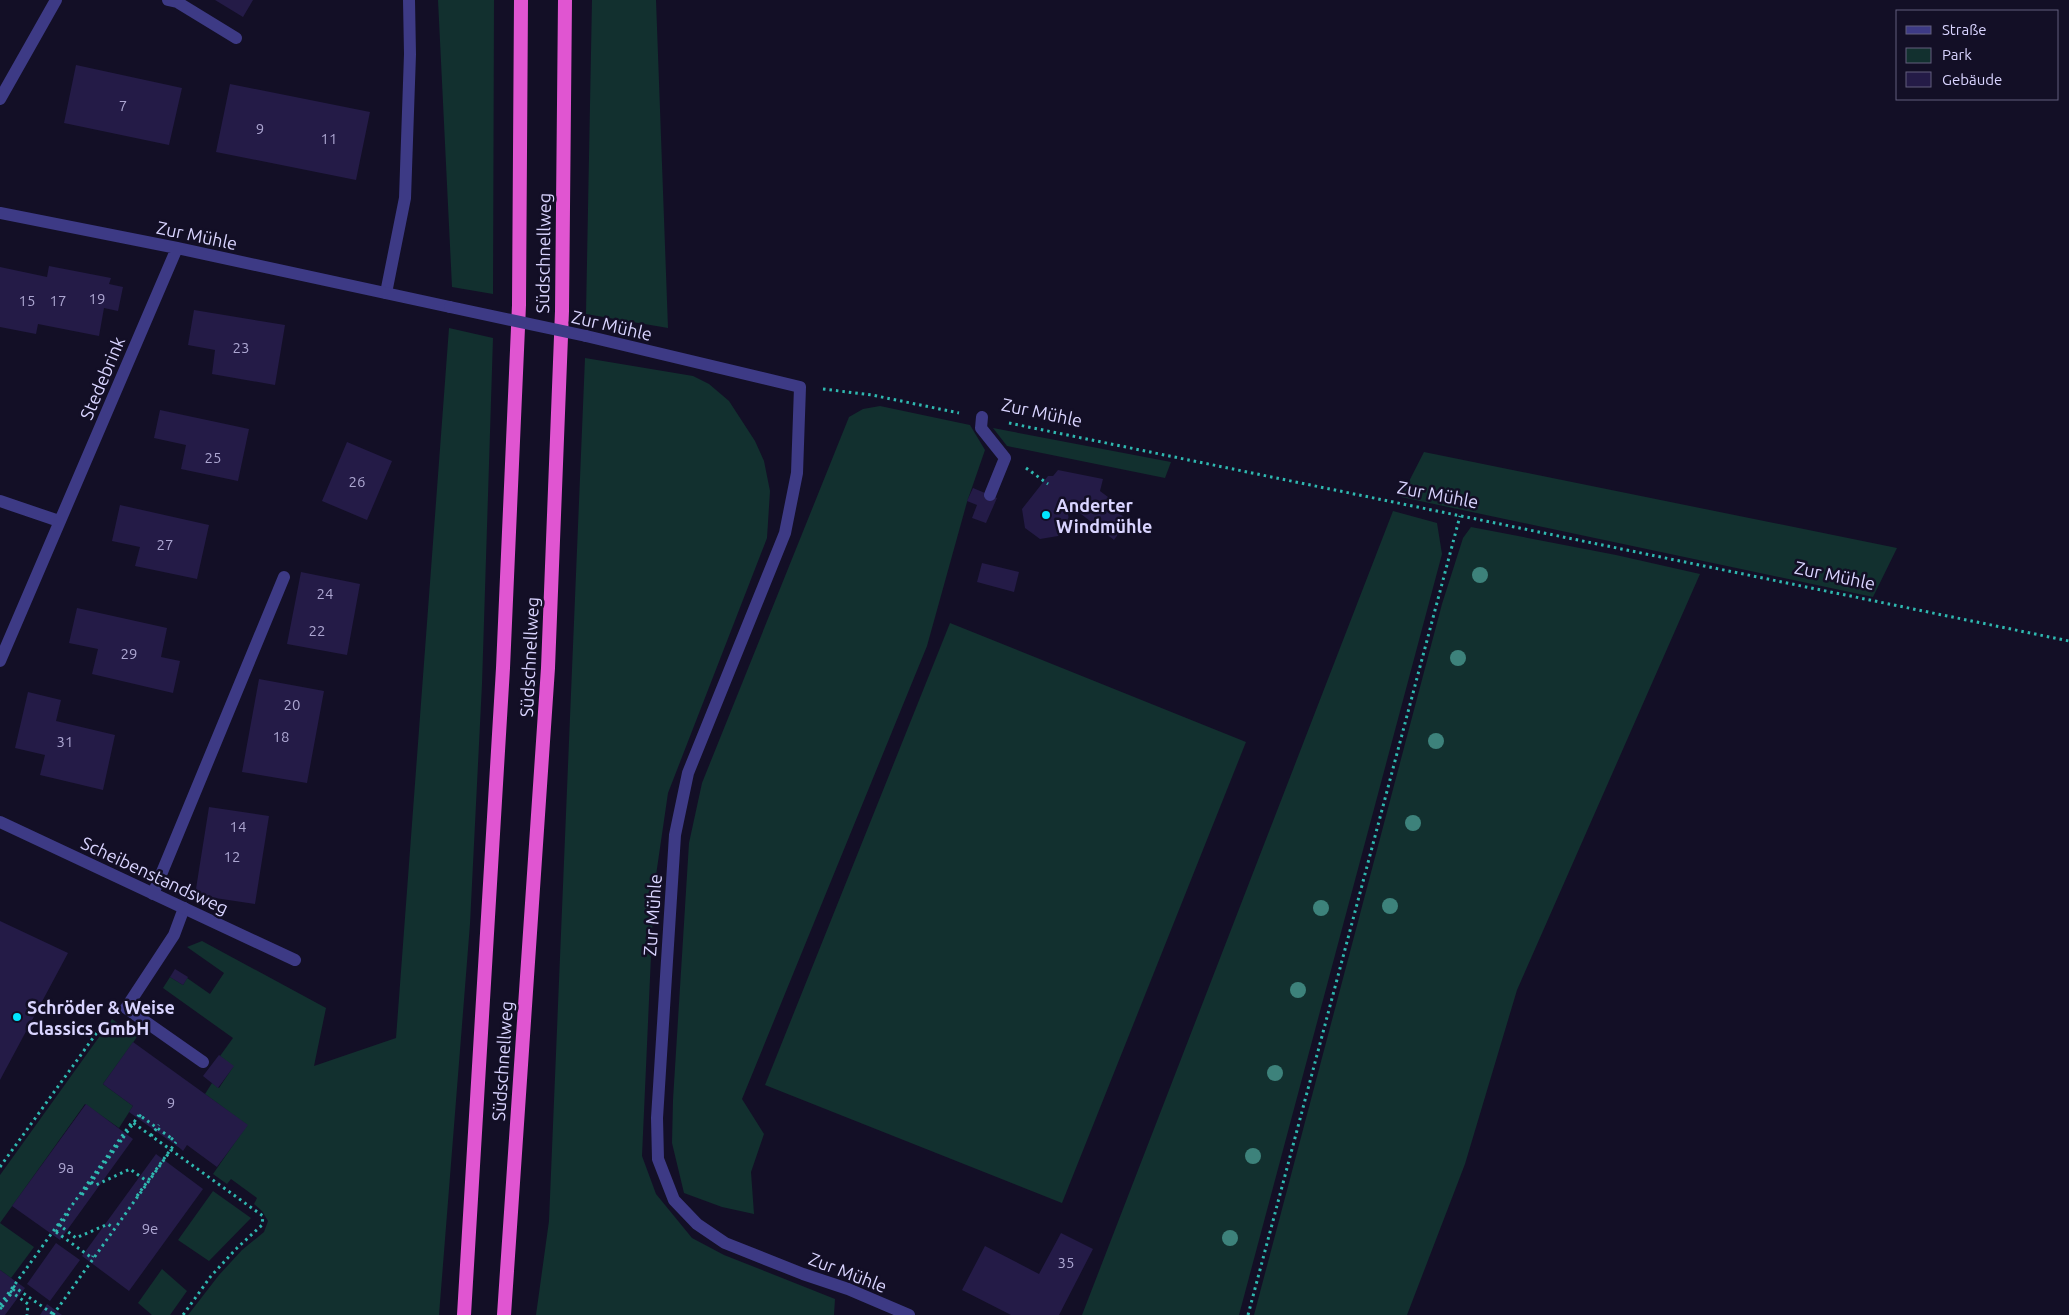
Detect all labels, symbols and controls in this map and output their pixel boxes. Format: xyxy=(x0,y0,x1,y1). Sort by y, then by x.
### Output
legend xyxy=(1896,10,2059,100)
text: Straße xyxy=(1942,21,1986,38)
text: Park xyxy=(1942,46,1972,63)
text: Gebäude xyxy=(1942,71,2002,88)
house number: 7 xyxy=(119,97,127,114)
house number: 9 xyxy=(256,120,264,137)
house number: 11 xyxy=(321,130,337,147)
street label: Südschnellweg xyxy=(532,193,554,313)
street label: Zur Mühle xyxy=(155,217,239,253)
house number: 19 xyxy=(89,290,105,307)
house number: 15 xyxy=(19,292,35,309)
house number: 17 xyxy=(50,292,66,309)
street label: Zur Mühle xyxy=(570,306,654,344)
street label: Stedebrink xyxy=(76,334,128,422)
house number: 23 xyxy=(233,339,249,356)
street label: Zur Mühle xyxy=(1000,394,1084,430)
house number: 25 xyxy=(205,449,221,466)
house number: 26 xyxy=(349,473,365,490)
street label: Zur Mühle xyxy=(1396,476,1480,512)
place label: Anderter Windmühle xyxy=(1056,495,1152,536)
marker: Anderter Windmühle xyxy=(1040,509,1052,521)
house number: 27 xyxy=(157,536,173,553)
street label: Zur Mühle xyxy=(1793,557,1877,593)
house number: 24 xyxy=(317,585,333,602)
street label: Südschnellweg xyxy=(516,596,542,718)
house number: 22 xyxy=(309,622,325,639)
house number: 29 xyxy=(121,645,137,662)
house number: 20 xyxy=(284,696,300,713)
house number: 18 xyxy=(273,728,289,745)
house number: 31 xyxy=(57,733,73,750)
house number: 14 xyxy=(230,818,246,835)
street label: Scheibenstandsweg xyxy=(78,832,232,918)
house number: 12 xyxy=(224,848,240,865)
street label: Zur Mühle xyxy=(639,873,665,957)
place label: Schröder & Weise Classics GmbH xyxy=(27,997,175,1038)
street label: Südschnellweg xyxy=(488,1000,516,1122)
marker: Schröder & Weise Classics GmbH xyxy=(11,1011,23,1023)
house number: 9 xyxy=(167,1094,175,1111)
house number: 9a xyxy=(58,1159,74,1176)
house number: 9e xyxy=(142,1220,158,1237)
street label: Zur Mühle xyxy=(806,1248,890,1296)
house number: 35 xyxy=(1058,1254,1074,1271)

